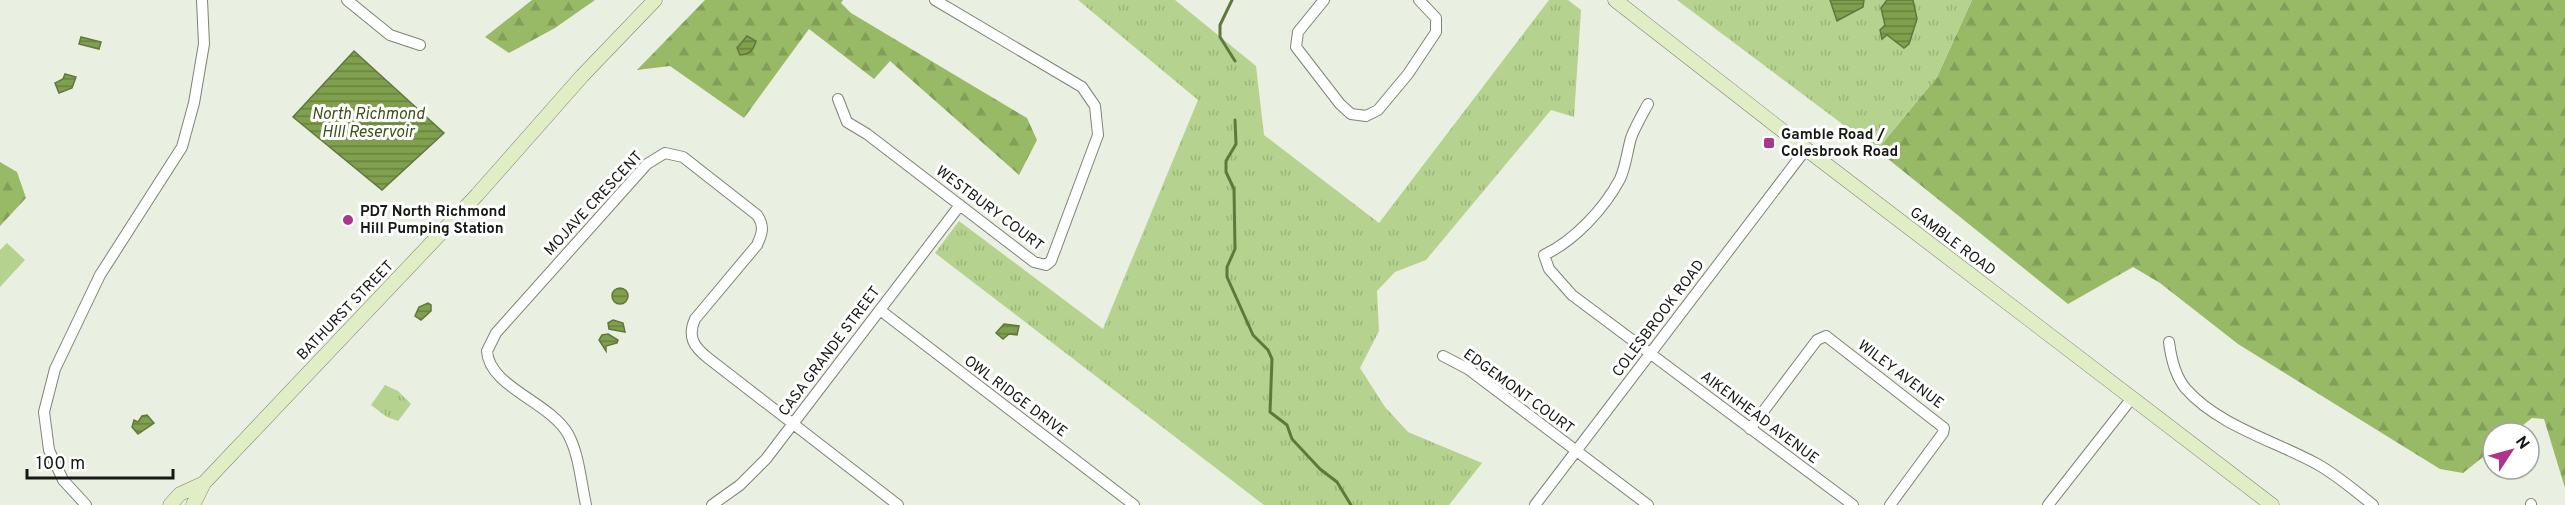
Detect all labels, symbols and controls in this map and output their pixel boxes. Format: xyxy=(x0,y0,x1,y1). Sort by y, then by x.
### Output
water label: North Richmond HIll Reservoir xyxy=(312,105,426,143)
place label: Gamble Road / Colesbrook Road xyxy=(1781,126,1898,162)
marker: Gamble Road / Colesbrook Road xyxy=(1762,136,1776,150)
street label: MOJAVE CRESCENT xyxy=(541,148,647,260)
street label: WESTBURY COURT xyxy=(931,162,1047,256)
place label: PD7 North Richmond Hill Pumping Station xyxy=(360,203,506,239)
street label: GAMBLE ROAD xyxy=(1905,204,1999,281)
marker: PD7 North Richmond Hill Pumping Station xyxy=(341,213,355,227)
street label: BATHURST STREET xyxy=(294,257,399,365)
street label: COLESBROOK ROAD xyxy=(1609,257,1709,381)
street label: CASA GRANDE STREET xyxy=(775,283,885,421)
street label: WILEY AVENUE xyxy=(1853,337,1947,414)
street label: EDGEMONT COURT xyxy=(1459,346,1577,439)
street label: OWL RIDGE DRIVE xyxy=(960,352,1071,442)
street label: AIKENHEAD AVENUE xyxy=(1696,368,1822,469)
north arrow xyxy=(2481,421,2541,481)
text: N xyxy=(2510,433,2533,454)
scale bar xyxy=(27,442,172,480)
text: 100 m xyxy=(36,453,85,476)

